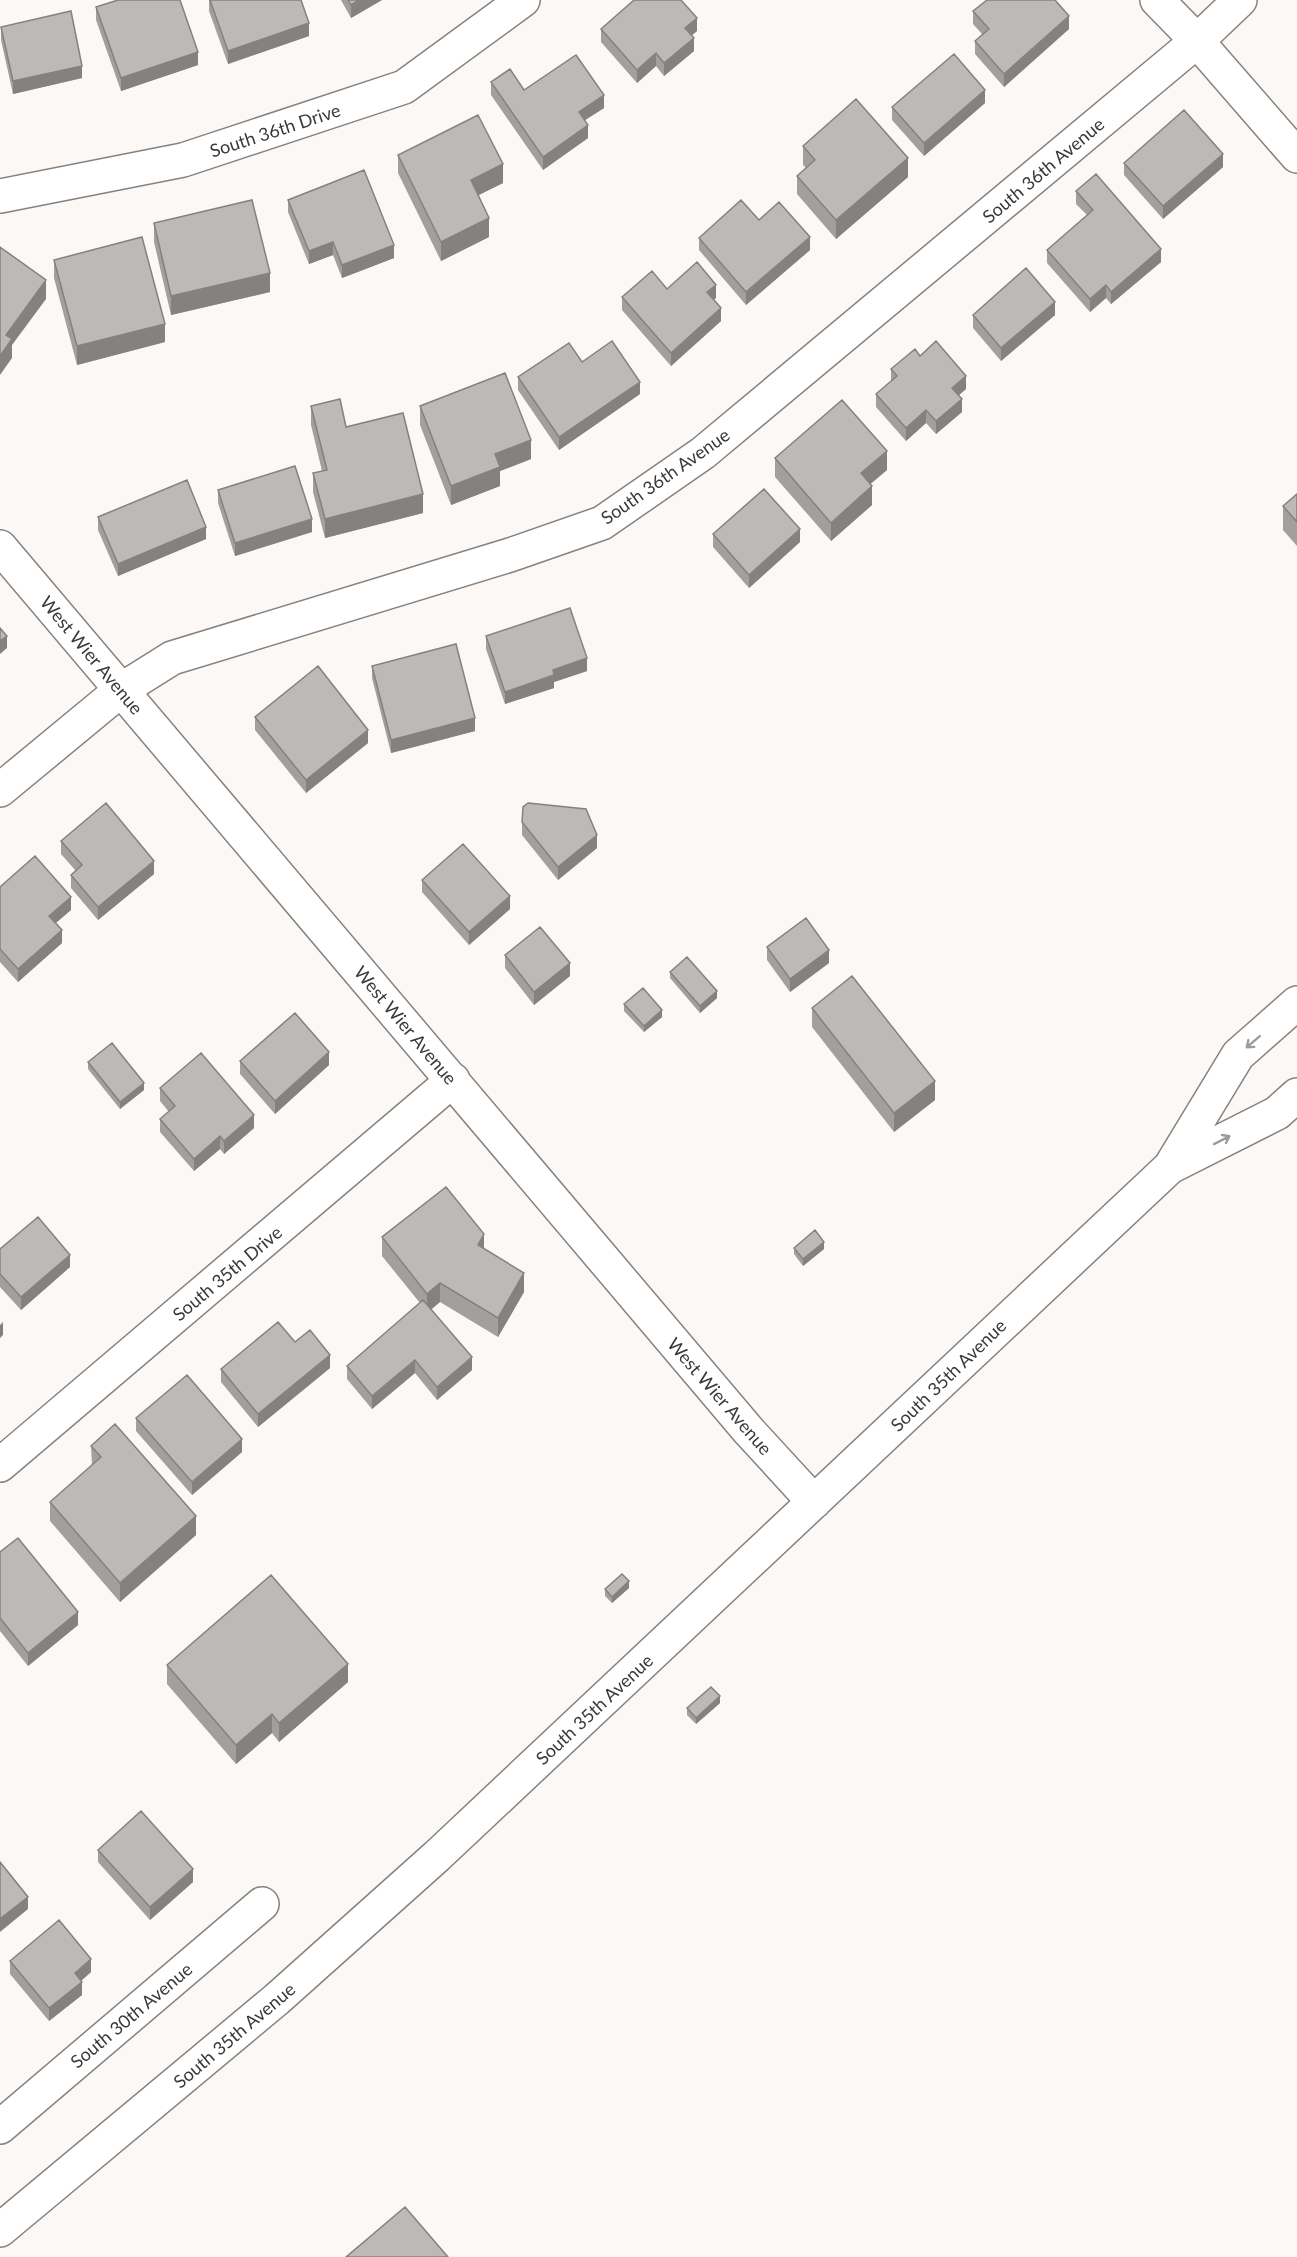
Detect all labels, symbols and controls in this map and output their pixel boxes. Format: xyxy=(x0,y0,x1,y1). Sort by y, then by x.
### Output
street label: South 36th Drive xyxy=(207,99,343,161)
street label: South 36th Avenue xyxy=(978,113,1108,227)
street label: South 36th Avenue xyxy=(596,423,734,529)
street label: West Wier Avenue xyxy=(36,591,148,719)
street label: West Wier Avenue xyxy=(350,961,462,1089)
one-way arrow xyxy=(1246,1035,1261,1049)
one-way arrow xyxy=(1213,1134,1231,1146)
street label: South 35th Drive xyxy=(168,1221,286,1325)
street label: South 35th Avenue xyxy=(886,1314,1010,1436)
street label: West Wier Avenue xyxy=(663,1333,777,1459)
street label: South 35th Avenue xyxy=(531,1649,657,1769)
street label: South 30th Avenue xyxy=(66,1958,196,2072)
street label: South 35th Avenue xyxy=(169,1978,299,2092)

